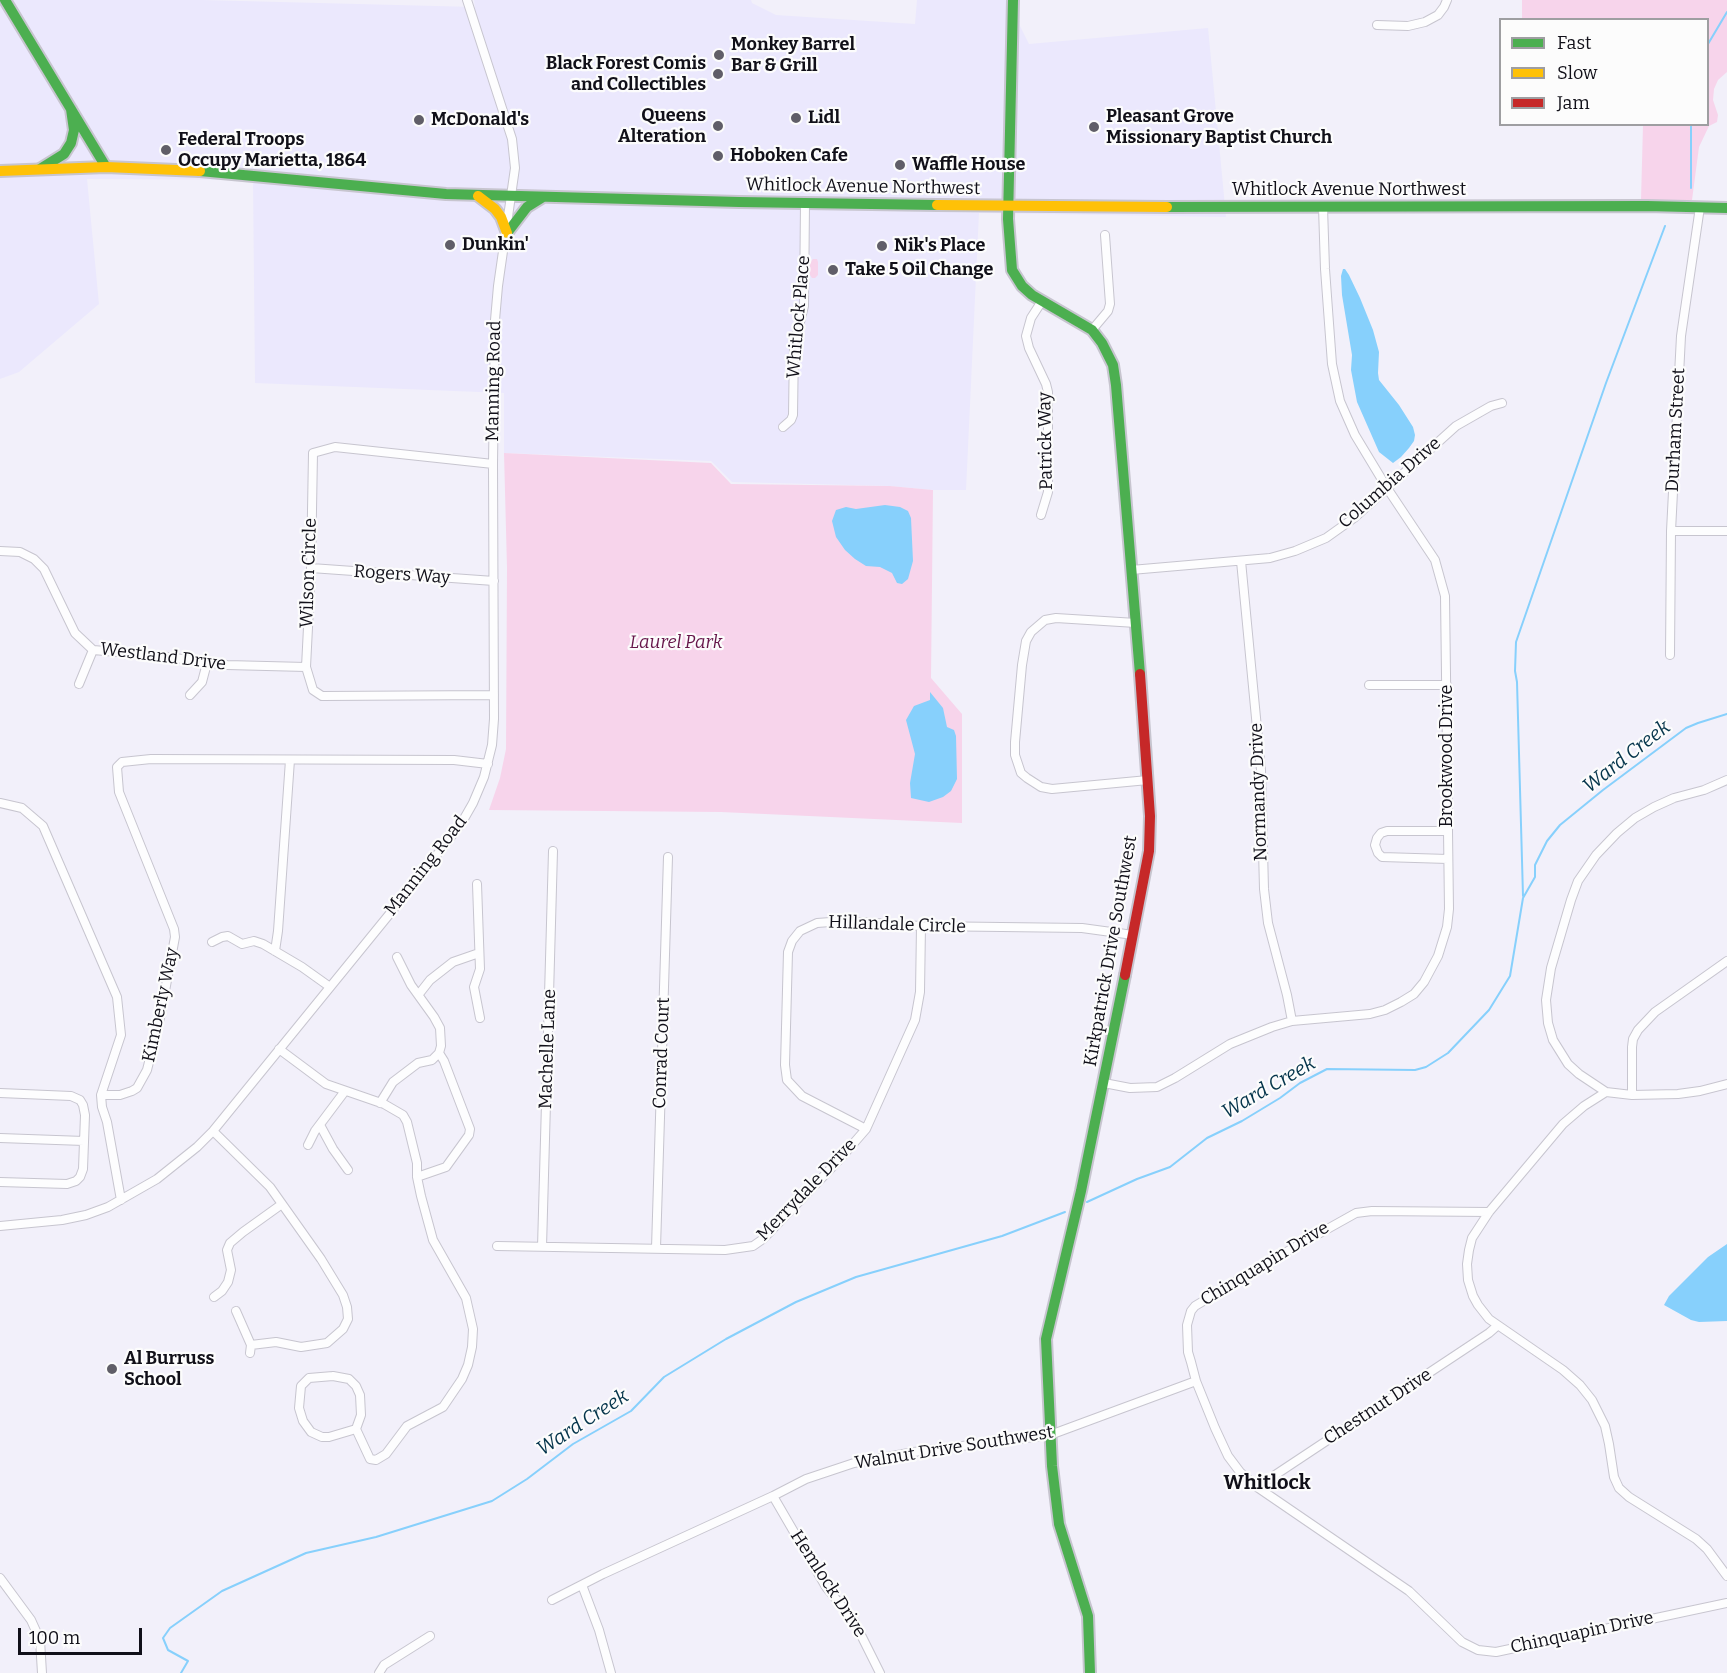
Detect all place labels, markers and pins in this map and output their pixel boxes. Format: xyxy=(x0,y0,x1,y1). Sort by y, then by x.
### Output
place label: Monkey Barrel Bar & Grill xyxy=(731,34,855,76)
marker: Monkey Barrel Bar & Grill xyxy=(712,48,726,62)
place label: Black Forest Comis and Collectibles xyxy=(546,53,706,96)
marker: Black Forest Comis and Collectibles xyxy=(711,67,725,81)
place label: Queens Alteration xyxy=(618,105,706,148)
place label: Pleasant Grove Missionary Baptist Church xyxy=(1106,106,1332,148)
place label: Lidl xyxy=(808,107,840,129)
place label: McDonald's xyxy=(431,109,529,131)
marker: Lidl xyxy=(789,111,803,125)
marker: McDonald's xyxy=(412,113,426,127)
marker: Queens Alteration xyxy=(711,119,725,133)
marker: Pleasant Grove Missionary Baptist Church xyxy=(1087,120,1101,134)
place label: Federal Troops Occupy Marietta, 1864 xyxy=(178,129,366,172)
marker: Federal Troops Occupy Marietta, 1864 xyxy=(159,143,173,157)
place label: Hoboken Cafe xyxy=(730,145,848,167)
marker: Hoboken Cafe xyxy=(711,149,725,163)
place label: Waffle House xyxy=(912,154,1025,176)
marker: Waffle House xyxy=(893,158,907,172)
place label: Dunkin' xyxy=(462,234,529,256)
place label: Nik's Place xyxy=(894,235,985,257)
marker: Dunkin' xyxy=(443,238,457,252)
marker: Nik's Place xyxy=(875,239,889,253)
place label: Take 5 Oil Change xyxy=(845,259,993,281)
marker: Take 5 Oil Change xyxy=(826,263,840,277)
place label: Al Burruss School xyxy=(124,1348,214,1390)
marker: Al Burruss School xyxy=(105,1362,119,1376)

